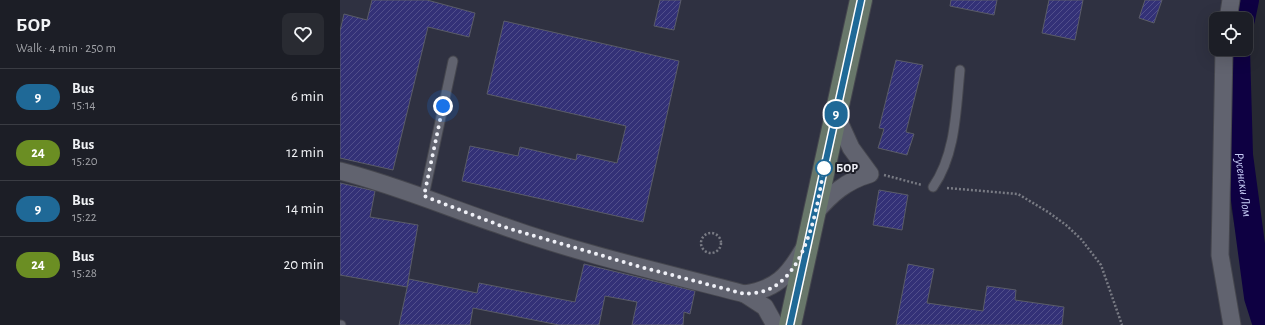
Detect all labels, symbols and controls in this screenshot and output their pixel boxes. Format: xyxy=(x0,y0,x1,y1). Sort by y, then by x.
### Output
map controls xyxy=(1209,12,1253,56)
button: locate xyxy=(1209,12,1253,56)
button: heart xyxy=(282,13,324,55)
text: БОР xyxy=(16,16,51,35)
text: Walk · 4 min · 250 m xyxy=(16,42,116,55)
text: Bus xyxy=(72,81,94,96)
text: 6 min xyxy=(291,89,324,104)
text: 9 xyxy=(35,90,41,104)
your location xyxy=(433,96,453,116)
text: 15:14 xyxy=(72,99,96,112)
line badge: 9 xyxy=(823,101,849,127)
text: 9 xyxy=(833,107,839,121)
text: Bus xyxy=(72,137,94,152)
text: 12 min xyxy=(286,145,324,160)
text: 24 xyxy=(31,146,45,160)
water label: Русенски Лом xyxy=(1232,152,1254,218)
text: 15:20 xyxy=(72,155,98,168)
marker: БОР xyxy=(815,159,833,177)
place label: БОР xyxy=(836,162,858,174)
text: Bus xyxy=(72,193,94,208)
text: 14 min xyxy=(286,201,324,216)
text: 9 xyxy=(35,202,41,216)
text: 15:22 xyxy=(72,211,97,224)
text: Bus xyxy=(72,249,94,264)
text: 20 min xyxy=(283,257,324,272)
text: 24 xyxy=(31,258,45,272)
text: 15:28 xyxy=(72,267,97,280)

